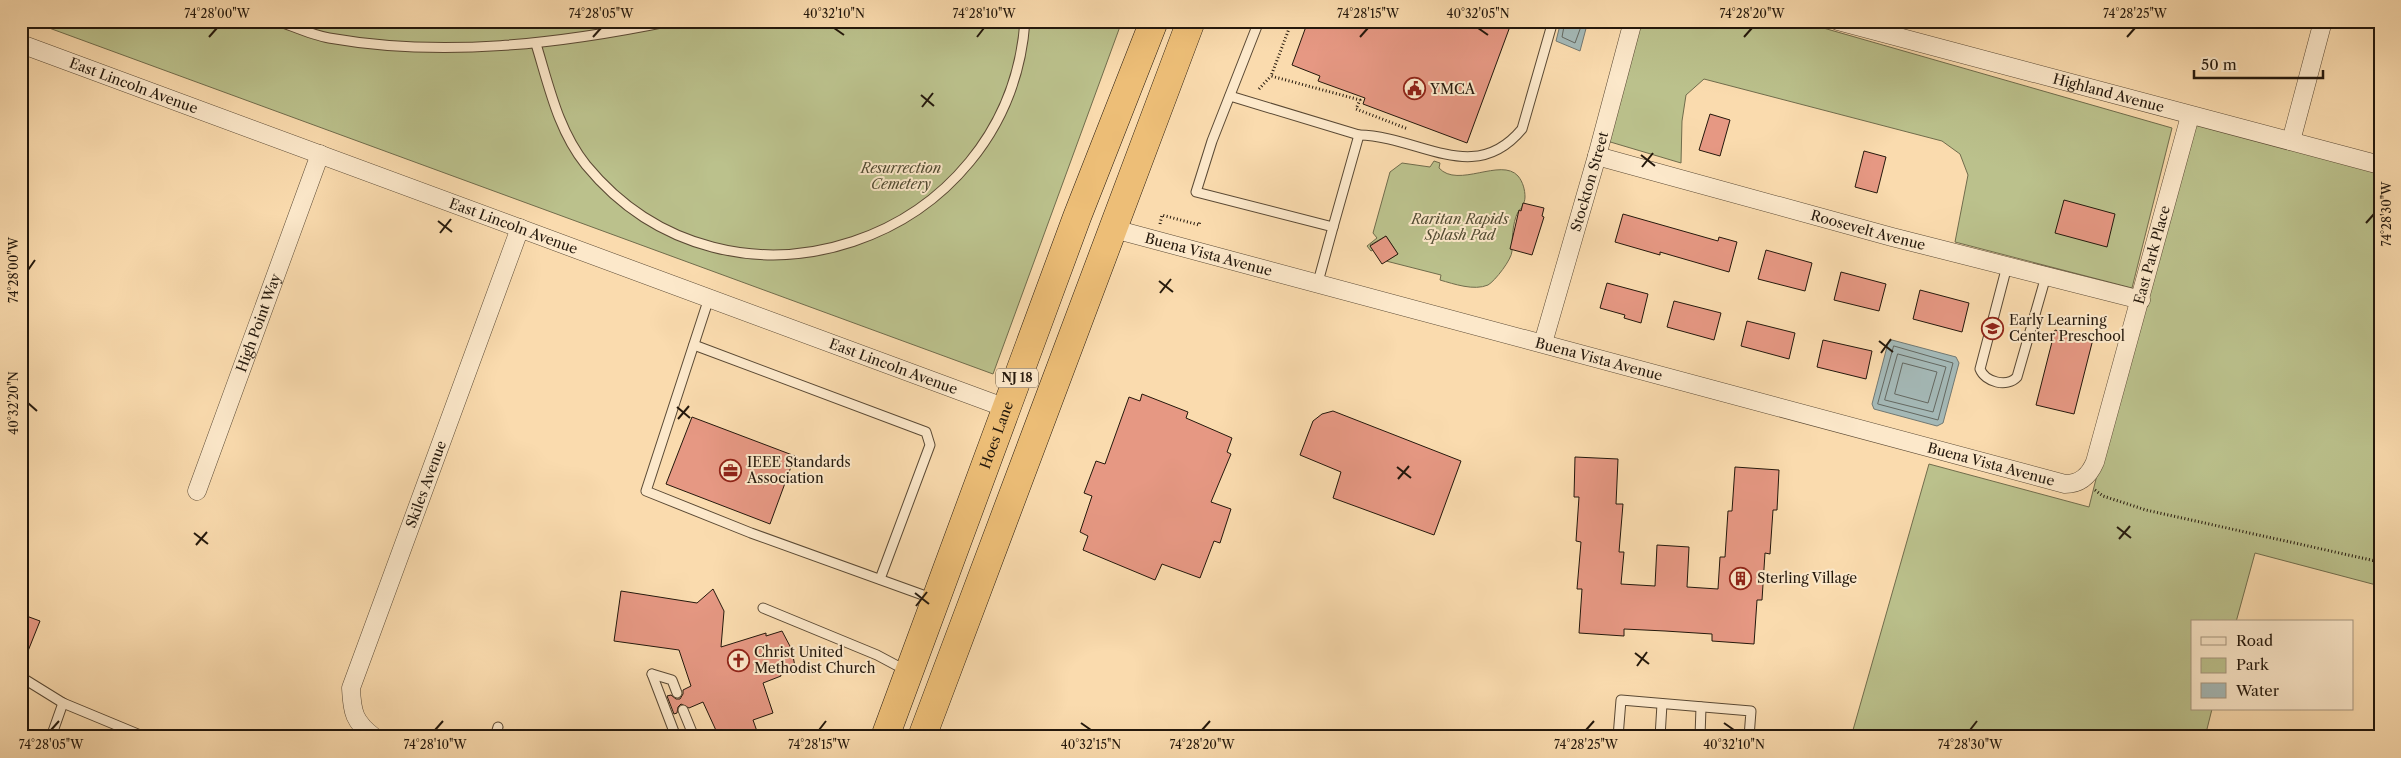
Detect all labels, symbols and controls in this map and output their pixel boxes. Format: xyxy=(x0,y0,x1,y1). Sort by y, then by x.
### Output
text: 74°28'00"W xyxy=(184,6,251,21)
text: 74°28'05"W xyxy=(569,6,634,21)
text: 40°32'10"N xyxy=(803,6,865,21)
text: 74°28'10"W xyxy=(952,6,1016,21)
text: 74°28'15"W xyxy=(1337,6,1400,21)
text: 40°32'05"N xyxy=(1446,6,1510,21)
text: 74°28'20"W xyxy=(1719,6,1785,21)
text: 74°28'25"W xyxy=(2103,6,2168,21)
scale bar xyxy=(2194,48,2322,80)
street label: East Lincoln Avenue xyxy=(67,54,201,118)
text: 50 m xyxy=(2201,55,2237,74)
street label: Highland Avenue xyxy=(2051,70,2166,116)
public building icon: YMCA xyxy=(1402,77,1426,101)
place label: YMCA xyxy=(1429,80,1476,98)
street label: Stockton Street xyxy=(1567,130,1612,234)
park label: Resurrection Cemetery xyxy=(860,159,941,193)
text: 74°28'30"W xyxy=(2379,181,2394,246)
street label: East Lincoln Avenue xyxy=(447,194,580,258)
street label: East Park Place xyxy=(2130,203,2174,306)
street label: Roosevelt Avenue xyxy=(1809,206,1927,254)
park label: Raritan Rapids Splash Pad xyxy=(1410,210,1510,244)
street label: Buena Vista Avenue xyxy=(1143,229,1274,280)
text: 74°28'00"W xyxy=(6,236,21,303)
street label: High Point Way xyxy=(232,271,285,375)
place label: Early Learning Center Preschool xyxy=(2009,311,2125,345)
school or university icon: Early Learning Center Preschool xyxy=(1981,316,2005,340)
street label: Buena Vista Avenue xyxy=(1533,333,1665,385)
street label: East Lincoln Avenue xyxy=(827,334,960,398)
road number: NJ 18 xyxy=(996,368,1038,388)
text: 40°32'20"N xyxy=(6,371,21,435)
street label: Hoes Lane xyxy=(976,398,1017,471)
street label: Skiles Avenue xyxy=(402,438,450,530)
street label: Buena Vista Avenue xyxy=(1925,439,2057,490)
place label: IEEE Standards Association xyxy=(746,453,851,487)
office icon: IEEE Standards Association xyxy=(719,458,743,482)
building icon: Sterling Village xyxy=(1729,566,1753,590)
place label: Sterling Village xyxy=(1757,569,1857,587)
legend xyxy=(2191,620,2354,710)
text: Road xyxy=(2236,631,2273,650)
place label: Christ United Methodist Church xyxy=(754,643,876,677)
church icon: Christ United Methodist Church xyxy=(726,648,750,672)
text: Park xyxy=(2236,655,2270,674)
text: Water xyxy=(2235,681,2280,700)
text: 74°28'05"W xyxy=(19,737,84,752)
text: 74°28'10"W xyxy=(403,737,467,752)
text: 74°28'15"W xyxy=(788,737,851,752)
text: 40°32'15"N xyxy=(1061,737,1121,752)
text: 74°28'20"W xyxy=(1169,737,1235,752)
text: 74°28'25"W xyxy=(1554,737,1619,752)
text: 40°32'10"N xyxy=(1703,737,1765,752)
text: 74°28'30"W xyxy=(1938,737,2003,752)

